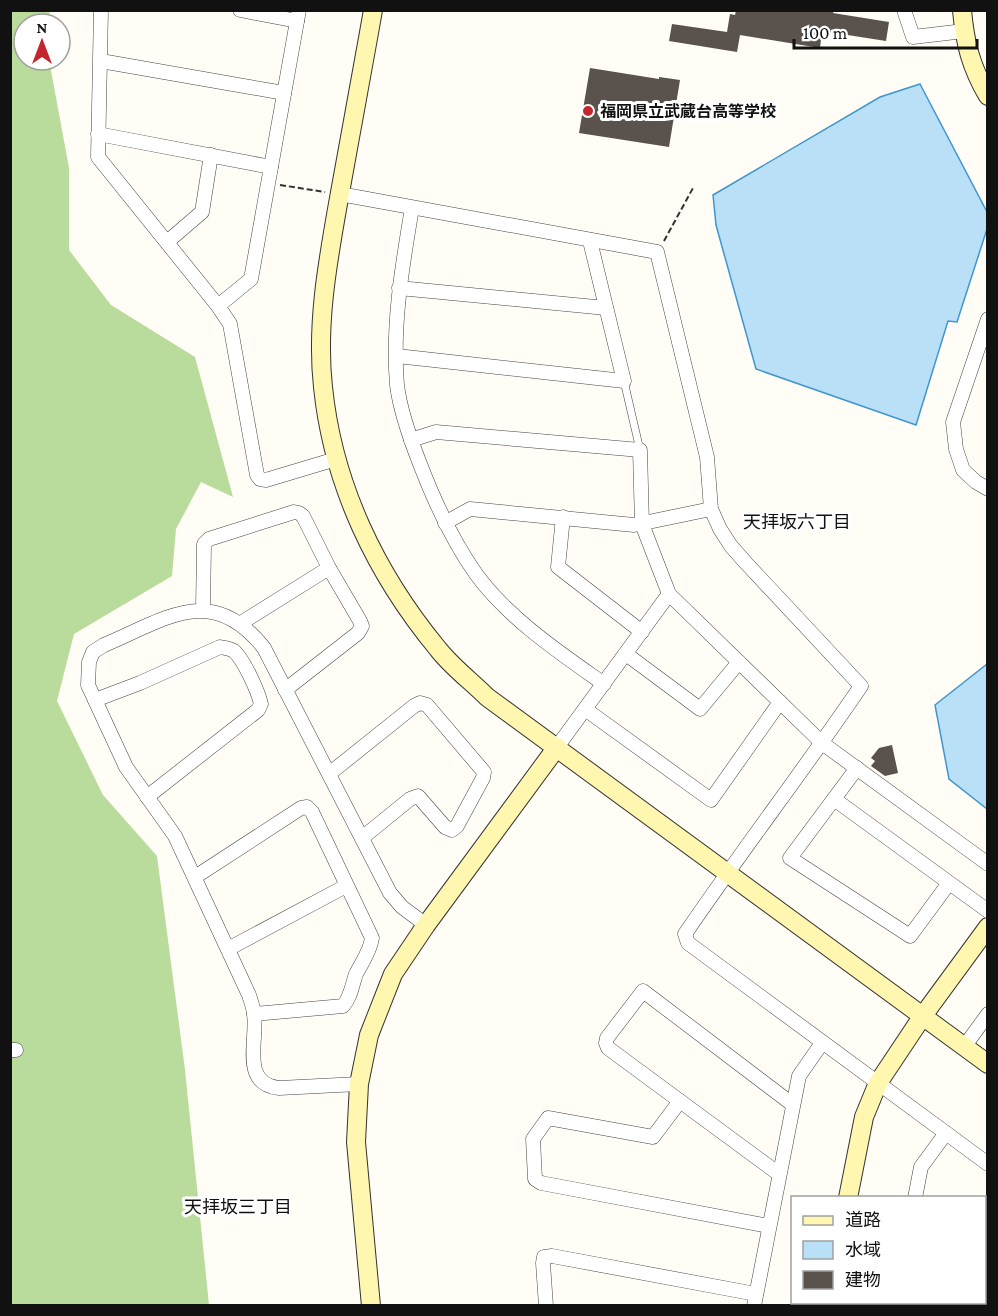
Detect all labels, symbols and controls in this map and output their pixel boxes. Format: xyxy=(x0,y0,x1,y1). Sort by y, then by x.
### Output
north arrow xyxy=(12,12,72,72)
scale bar xyxy=(794,12,977,50)
text: N xyxy=(37,19,48,36)
text: 100 m xyxy=(803,23,848,43)
place label: 福岡県立武蔵台高等学校 xyxy=(600,103,776,120)
marker: 福岡県立武蔵台高等学校 xyxy=(581,104,595,118)
district label: 天拝坂六丁目 xyxy=(743,512,851,532)
legend xyxy=(791,1196,986,1304)
district label: 天拝坂三丁目 xyxy=(184,1197,292,1217)
text: 道路 xyxy=(845,1210,881,1230)
text: 水域 xyxy=(845,1240,881,1260)
text: 建物 xyxy=(845,1270,881,1290)

